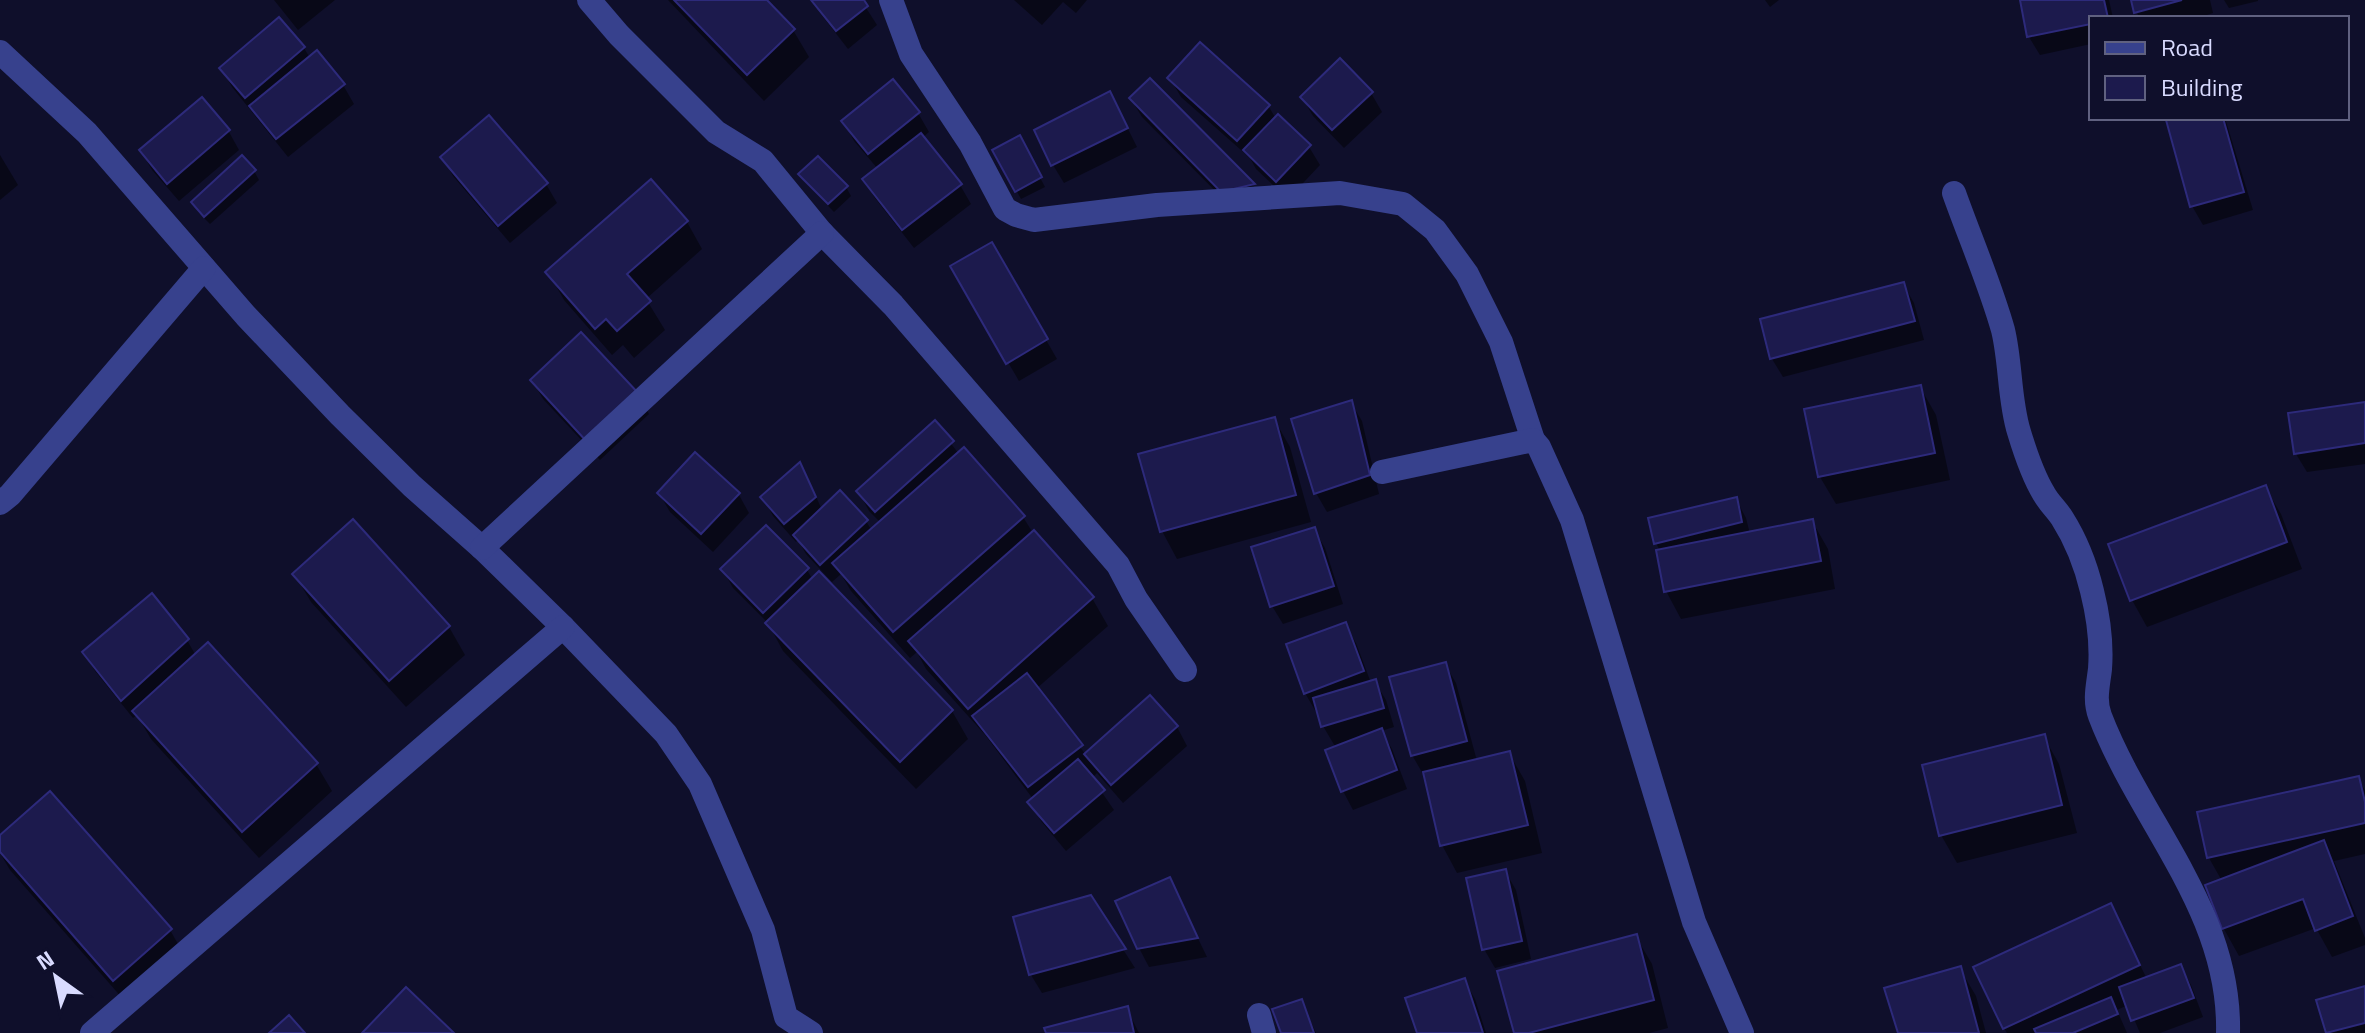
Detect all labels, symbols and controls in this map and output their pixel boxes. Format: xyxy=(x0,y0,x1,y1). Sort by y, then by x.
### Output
legend xyxy=(2089,16,2349,120)
text: Road xyxy=(2161,29,2213,65)
text: Building xyxy=(2161,69,2243,105)
north arrow xyxy=(16,937,96,1017)
text: N xyxy=(29,942,61,979)

